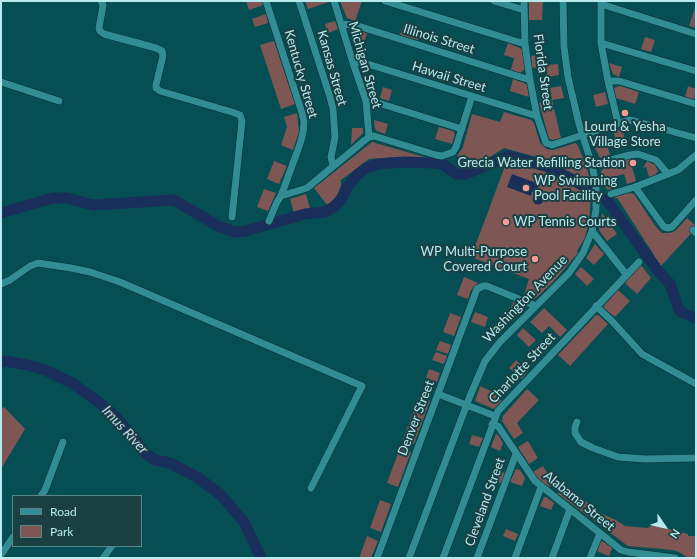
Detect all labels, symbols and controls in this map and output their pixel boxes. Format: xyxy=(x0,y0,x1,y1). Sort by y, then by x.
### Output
street label: Michigan Street xyxy=(345,20,385,110)
street label: Illinois Street xyxy=(401,21,477,57)
street label: Kentucky Street xyxy=(281,28,321,120)
street label: Kansas Street xyxy=(314,29,350,107)
street label: Florida Street xyxy=(530,33,556,111)
street label: Hawaii Street xyxy=(410,58,488,96)
marker: Lourd & Yesha Village Store xyxy=(620,108,630,118)
place label: Lourd & Yesha Village Store xyxy=(584,119,666,150)
place label: Grecia Water Refilling Station xyxy=(458,155,625,171)
marker: Grecia Water Refilling Station xyxy=(628,158,638,168)
place label: WP Swimming Pool Facility xyxy=(534,173,617,204)
marker: WP Swimming Pool Facility xyxy=(521,183,531,193)
place label: WP Tennis Courts xyxy=(514,214,616,230)
marker: WP Tennis Courts xyxy=(501,217,511,227)
place label: WP Multi-Purpose Covered Court xyxy=(420,244,527,275)
street label: Washington Avenue xyxy=(480,252,570,346)
marker: WP Multi-Purpose Covered Court xyxy=(530,254,540,264)
street label: Charlotte Street xyxy=(485,330,559,406)
street label: Denver Street xyxy=(394,378,438,458)
water label: Imus River xyxy=(98,402,152,458)
street label: Cleveland Street xyxy=(462,455,508,549)
street label: Alabama Street xyxy=(540,468,618,534)
legend xyxy=(12,495,142,547)
text: Road xyxy=(50,504,77,519)
north arrow xyxy=(645,507,685,547)
text: Park xyxy=(50,524,73,539)
text: N xyxy=(668,527,683,541)

